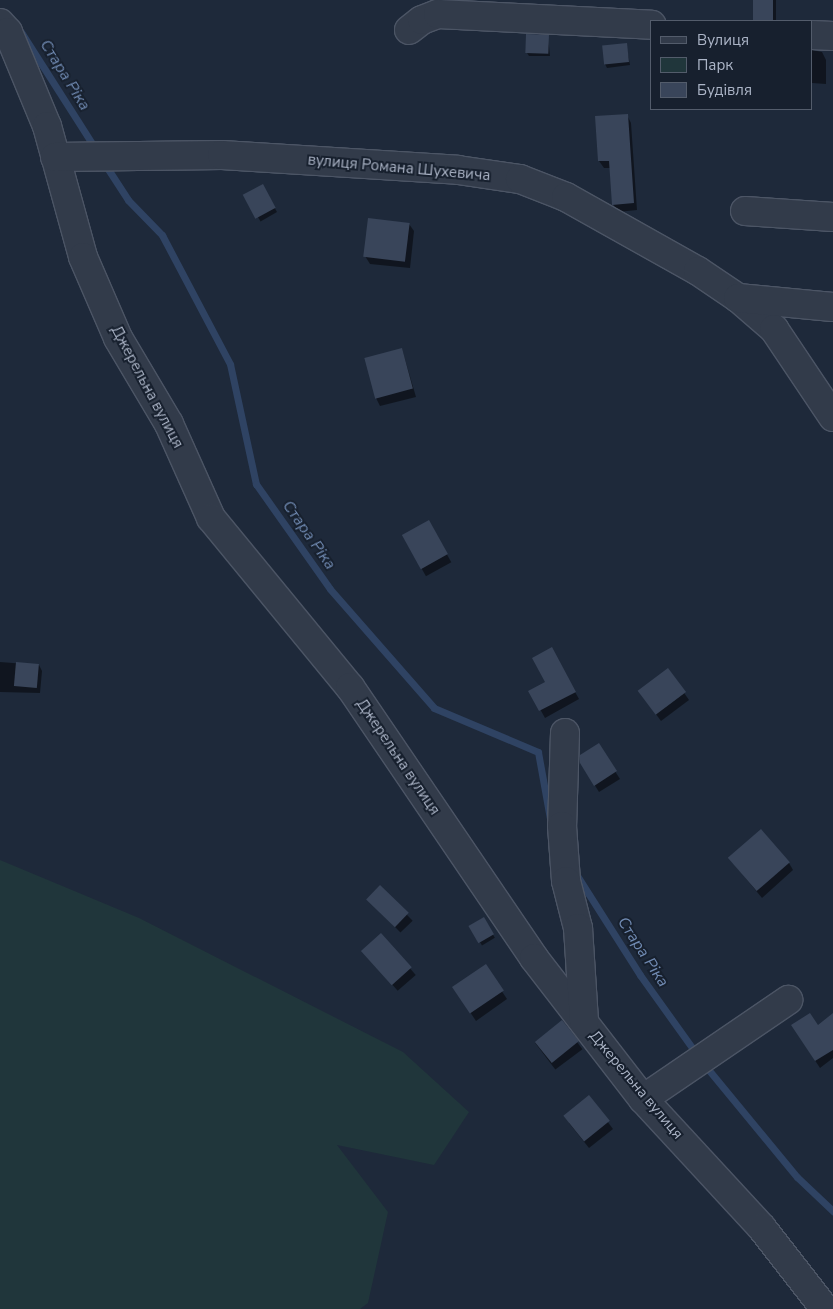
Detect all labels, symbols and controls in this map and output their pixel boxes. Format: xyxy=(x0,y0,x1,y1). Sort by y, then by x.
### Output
legend xyxy=(650,20,813,110)
text: Вулиця xyxy=(697,30,749,50)
water label: Стара Ріка xyxy=(36,36,94,114)
text: Парк xyxy=(697,55,733,75)
text: Будівля xyxy=(697,80,752,100)
street label: вулиця Романа Шухевича xyxy=(307,151,491,185)
street label: Джерельна вулиця xyxy=(107,323,187,451)
water label: Стара Ріка xyxy=(278,497,340,573)
street label: Джерельна вулиця xyxy=(352,696,444,818)
water label: Стара Ріка xyxy=(613,913,673,991)
street label: Джерельна вулиця xyxy=(585,1027,687,1143)

